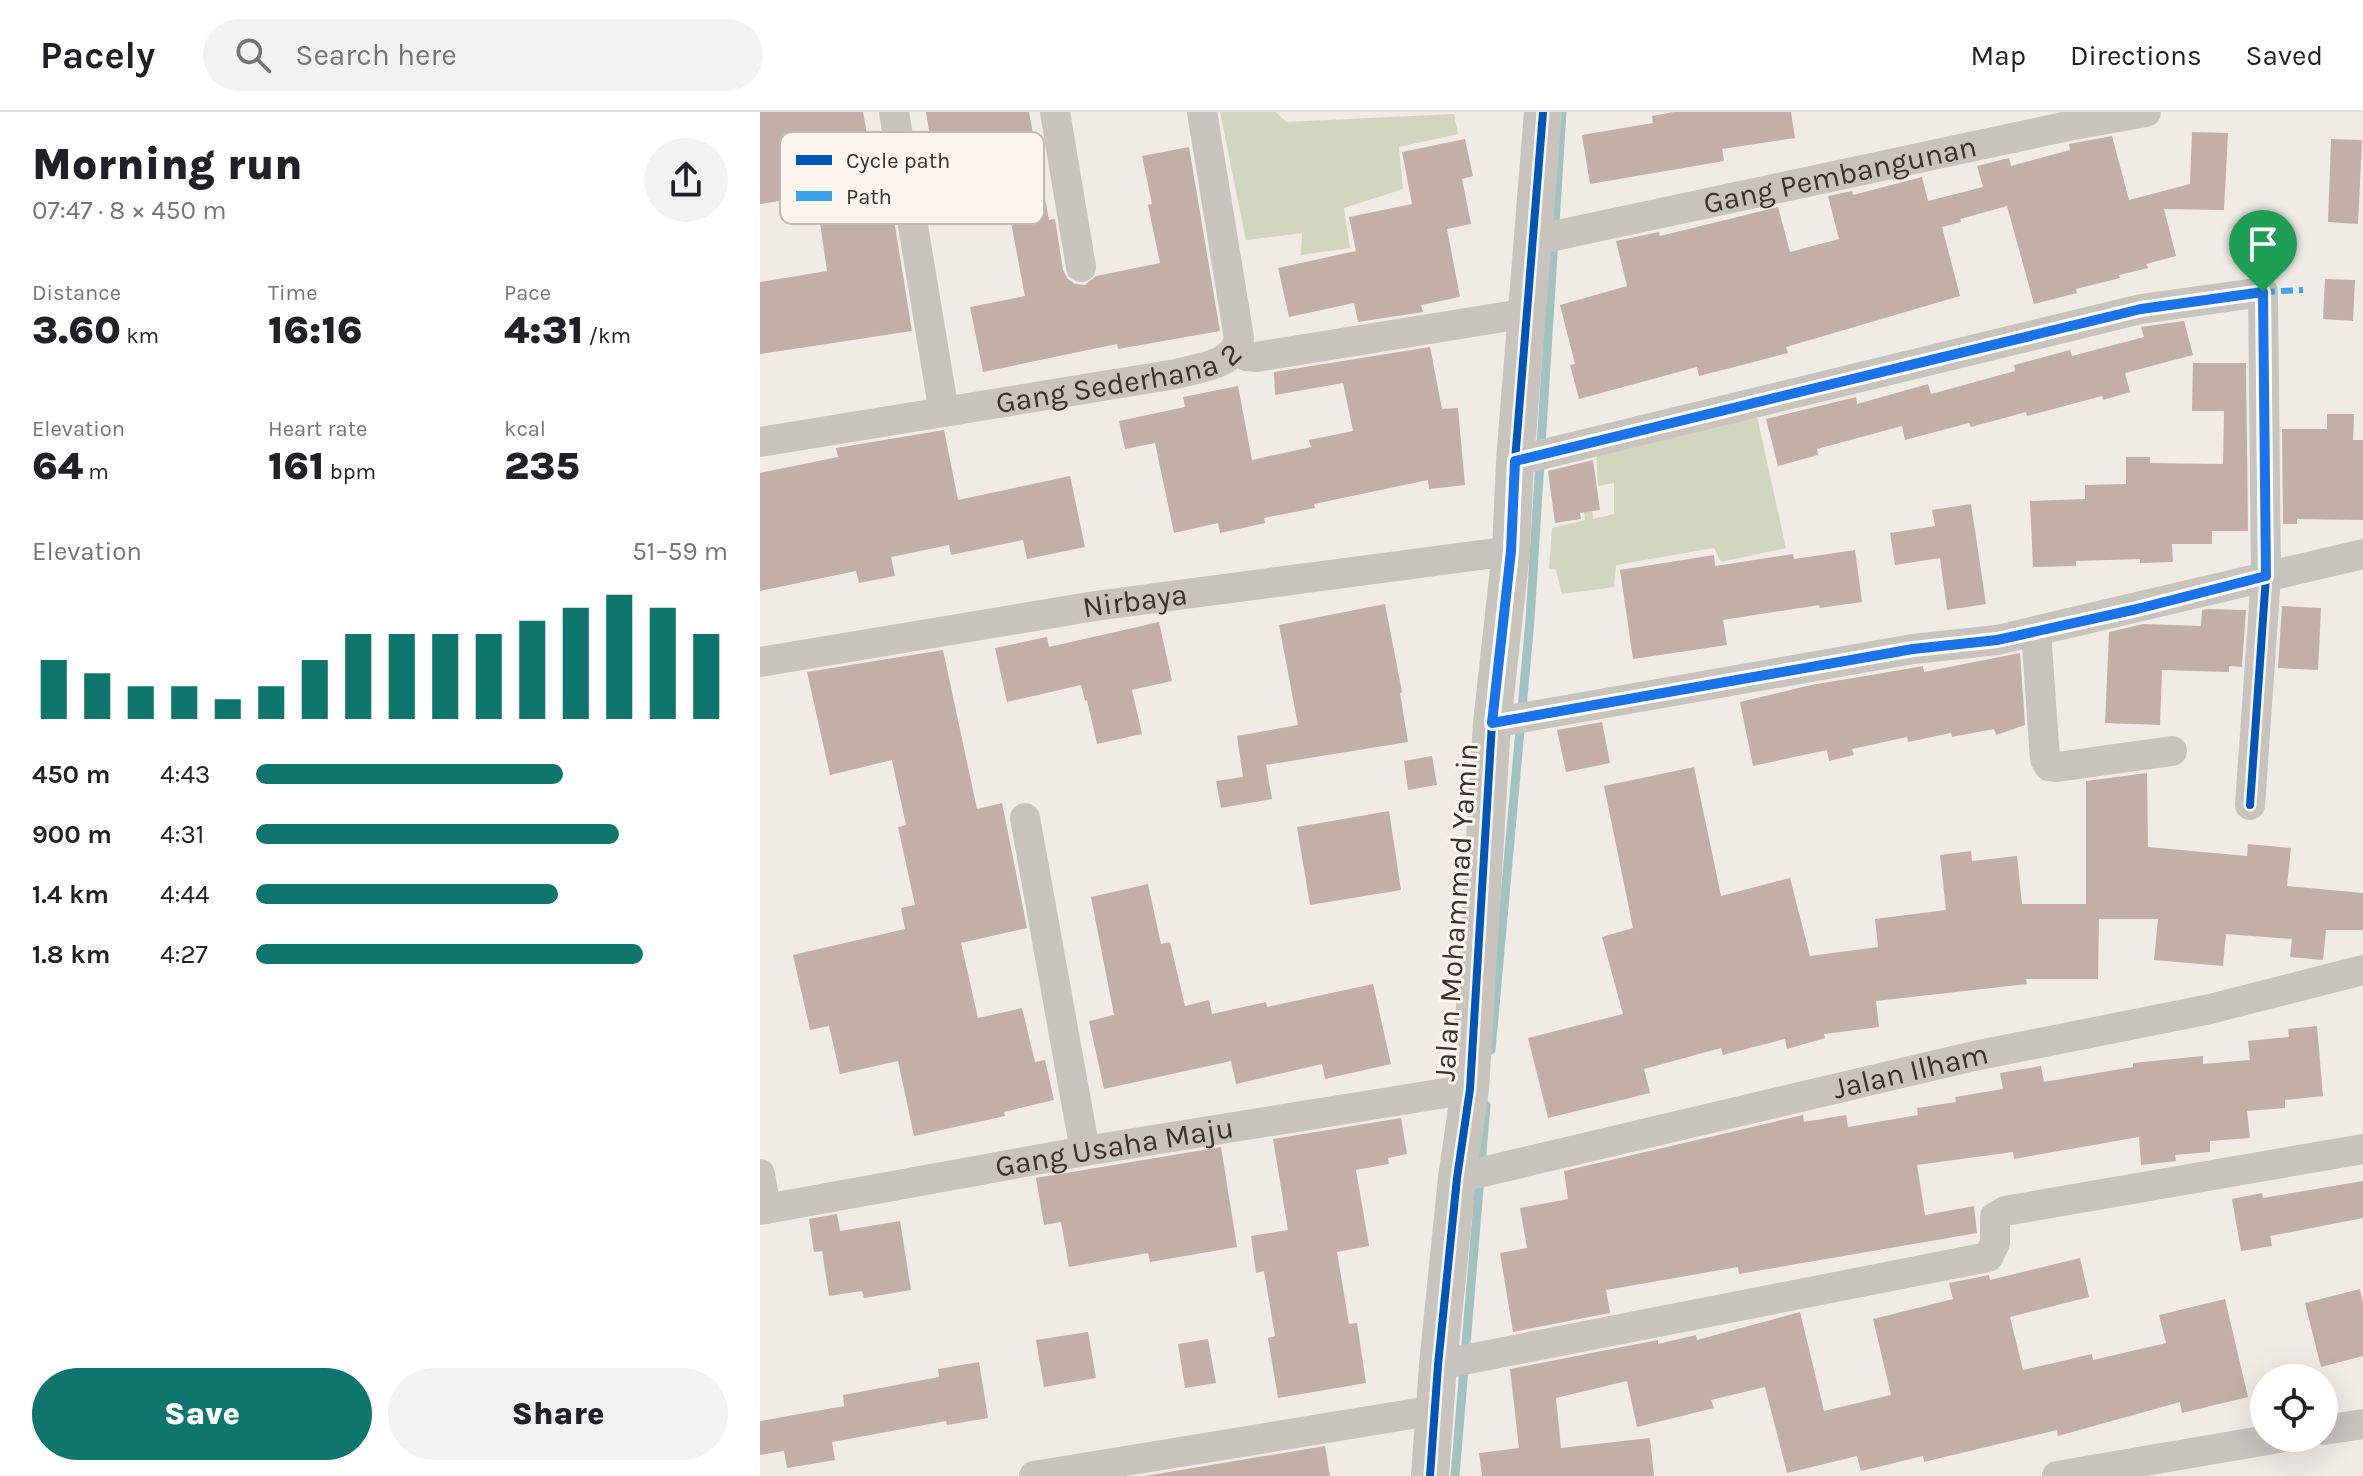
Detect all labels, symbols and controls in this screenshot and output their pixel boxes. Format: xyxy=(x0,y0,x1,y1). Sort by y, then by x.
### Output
search box xyxy=(203,19,763,91)
text: Pacely xyxy=(40,33,155,78)
icon: search xyxy=(231,33,275,77)
text: Search here xyxy=(295,37,457,73)
text: Map xyxy=(1971,39,2026,72)
text: Directions xyxy=(2070,39,2202,72)
text: Saved xyxy=(2246,39,2323,72)
street label: Gang Pembangunan xyxy=(1700,128,1980,221)
legend xyxy=(780,132,1044,224)
button: share xyxy=(644,138,728,222)
text: Morning run xyxy=(32,139,303,190)
text: Cycle path xyxy=(846,148,950,174)
text: Path xyxy=(846,184,892,210)
text: 07:47 · 8 × 450 m xyxy=(32,195,226,226)
pin xyxy=(2229,210,2297,292)
icon: arrive xyxy=(2241,222,2285,266)
text: Distance xyxy=(32,280,121,306)
text: Time xyxy=(268,280,317,306)
text: Pace xyxy=(504,280,551,306)
text: 3.60 xyxy=(32,306,121,353)
text: 16:16 xyxy=(268,306,363,353)
text: 4:31 xyxy=(504,306,583,353)
text: km xyxy=(121,323,159,349)
text: /km xyxy=(583,323,631,349)
street label: Gang Sederhana 2 xyxy=(993,335,1249,421)
text: Elevation xyxy=(32,416,125,442)
text: Heart rate xyxy=(268,416,367,442)
text: kcal xyxy=(504,416,546,442)
text: 64 xyxy=(32,442,83,489)
text: 161 xyxy=(268,442,324,489)
text: 235 xyxy=(504,442,580,489)
text: m xyxy=(83,459,109,485)
text: bpm xyxy=(324,459,376,485)
text: Elevation xyxy=(32,536,142,567)
text: 51–59 m xyxy=(632,536,728,567)
street label: Nirbaya xyxy=(1080,576,1189,626)
street label: Jalan Mohammad Yamin xyxy=(1426,742,1486,1082)
text: 450 m xyxy=(32,759,110,790)
text: 4:43 xyxy=(160,759,210,790)
text: 900 m xyxy=(32,819,112,850)
text: 4:31 xyxy=(160,819,204,850)
text: 1.4 km xyxy=(32,879,109,910)
text: 4:44 xyxy=(160,879,210,910)
text: 1.8 km xyxy=(32,939,110,970)
text: 4:27 xyxy=(160,939,208,970)
street label: Jalan Ilham xyxy=(1829,1035,1992,1107)
street label: Gang Usaha Maju xyxy=(992,1109,1236,1185)
map controls xyxy=(2250,1364,2338,1452)
button: locate xyxy=(2250,1364,2338,1452)
button: Save xyxy=(32,1368,372,1460)
button: Share xyxy=(388,1368,728,1460)

